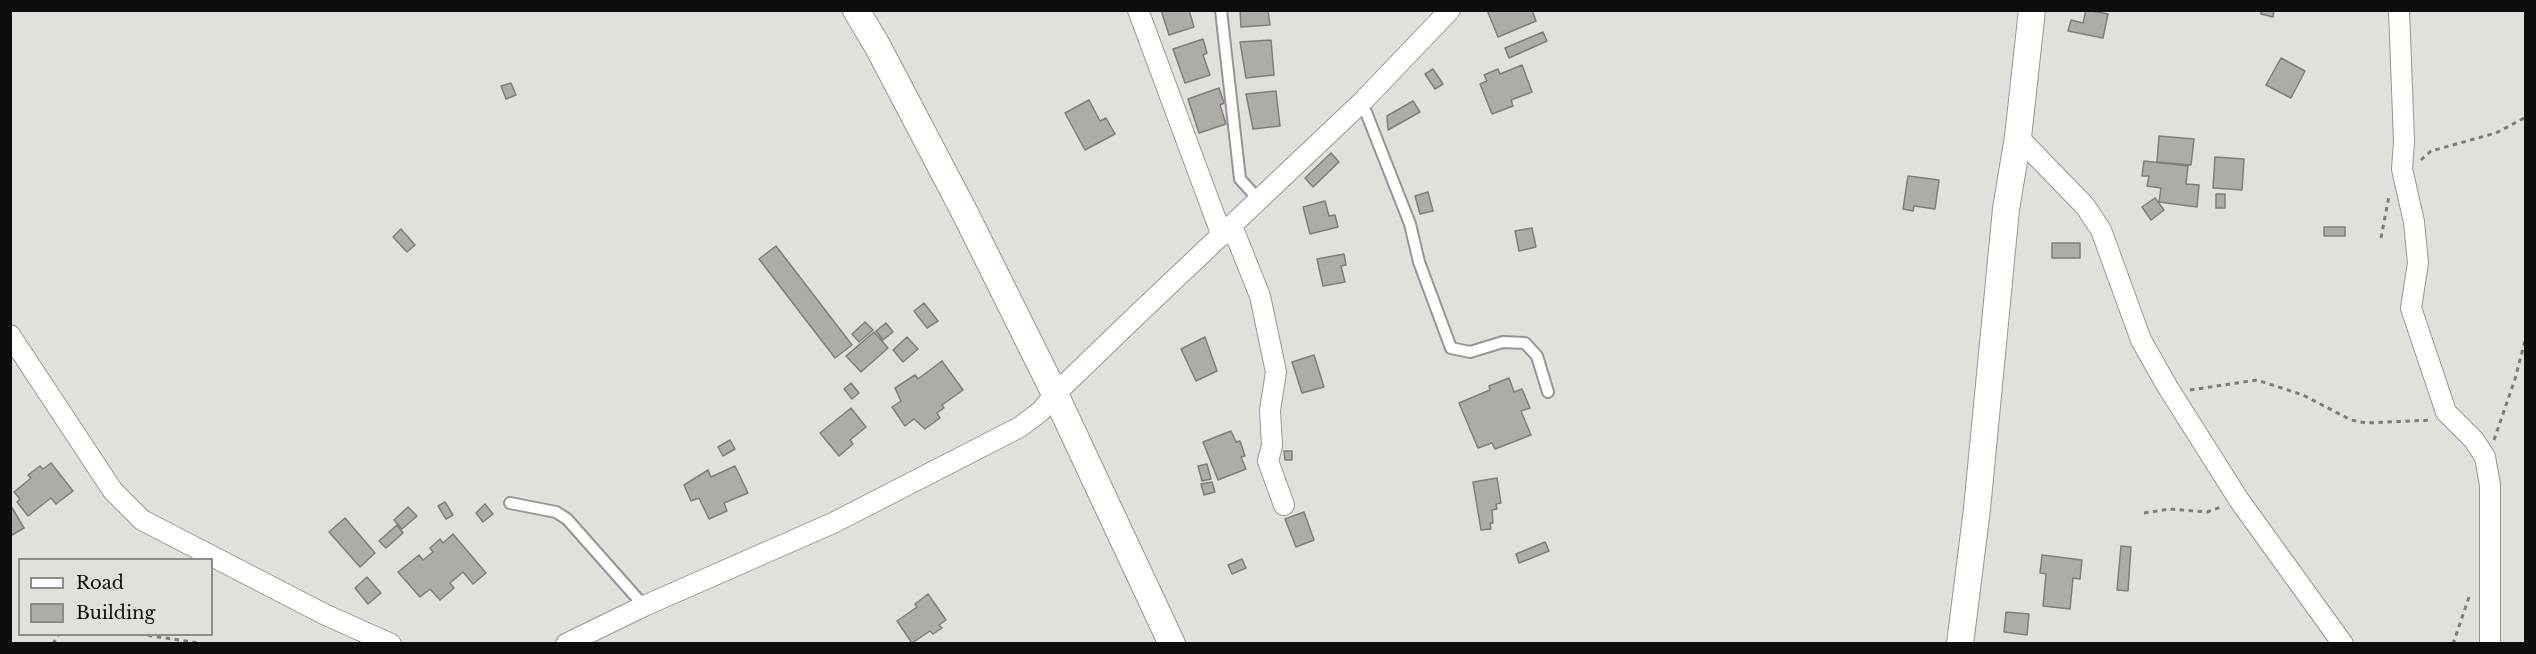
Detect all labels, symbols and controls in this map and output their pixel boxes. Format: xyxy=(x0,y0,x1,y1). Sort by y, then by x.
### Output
legend xyxy=(18,558,213,636)
text: Road xyxy=(76,572,124,594)
text: Building xyxy=(76,602,155,624)

